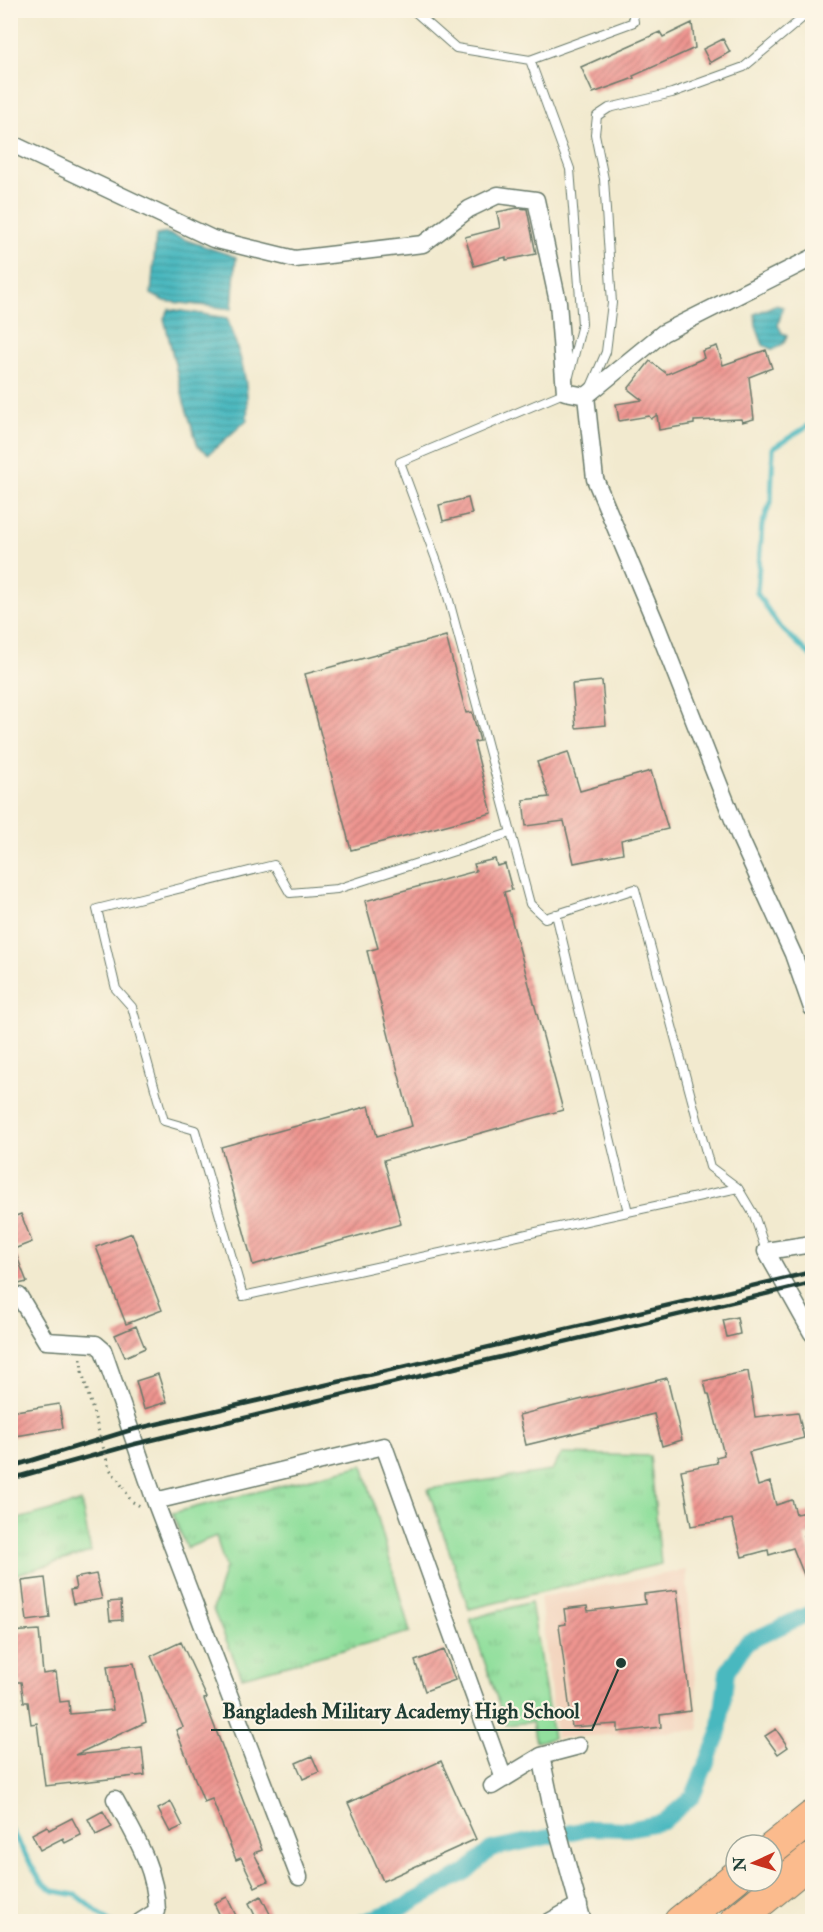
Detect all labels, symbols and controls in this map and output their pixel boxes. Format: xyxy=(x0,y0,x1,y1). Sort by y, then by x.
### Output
callout: Bangladesh Military Academy High School xyxy=(211,1691,592,1730)
text: Bangladesh Military Academy High School xyxy=(222,1698,580,1725)
north arrow xyxy=(724,1833,784,1893)
text: N xyxy=(730,1855,751,1873)

